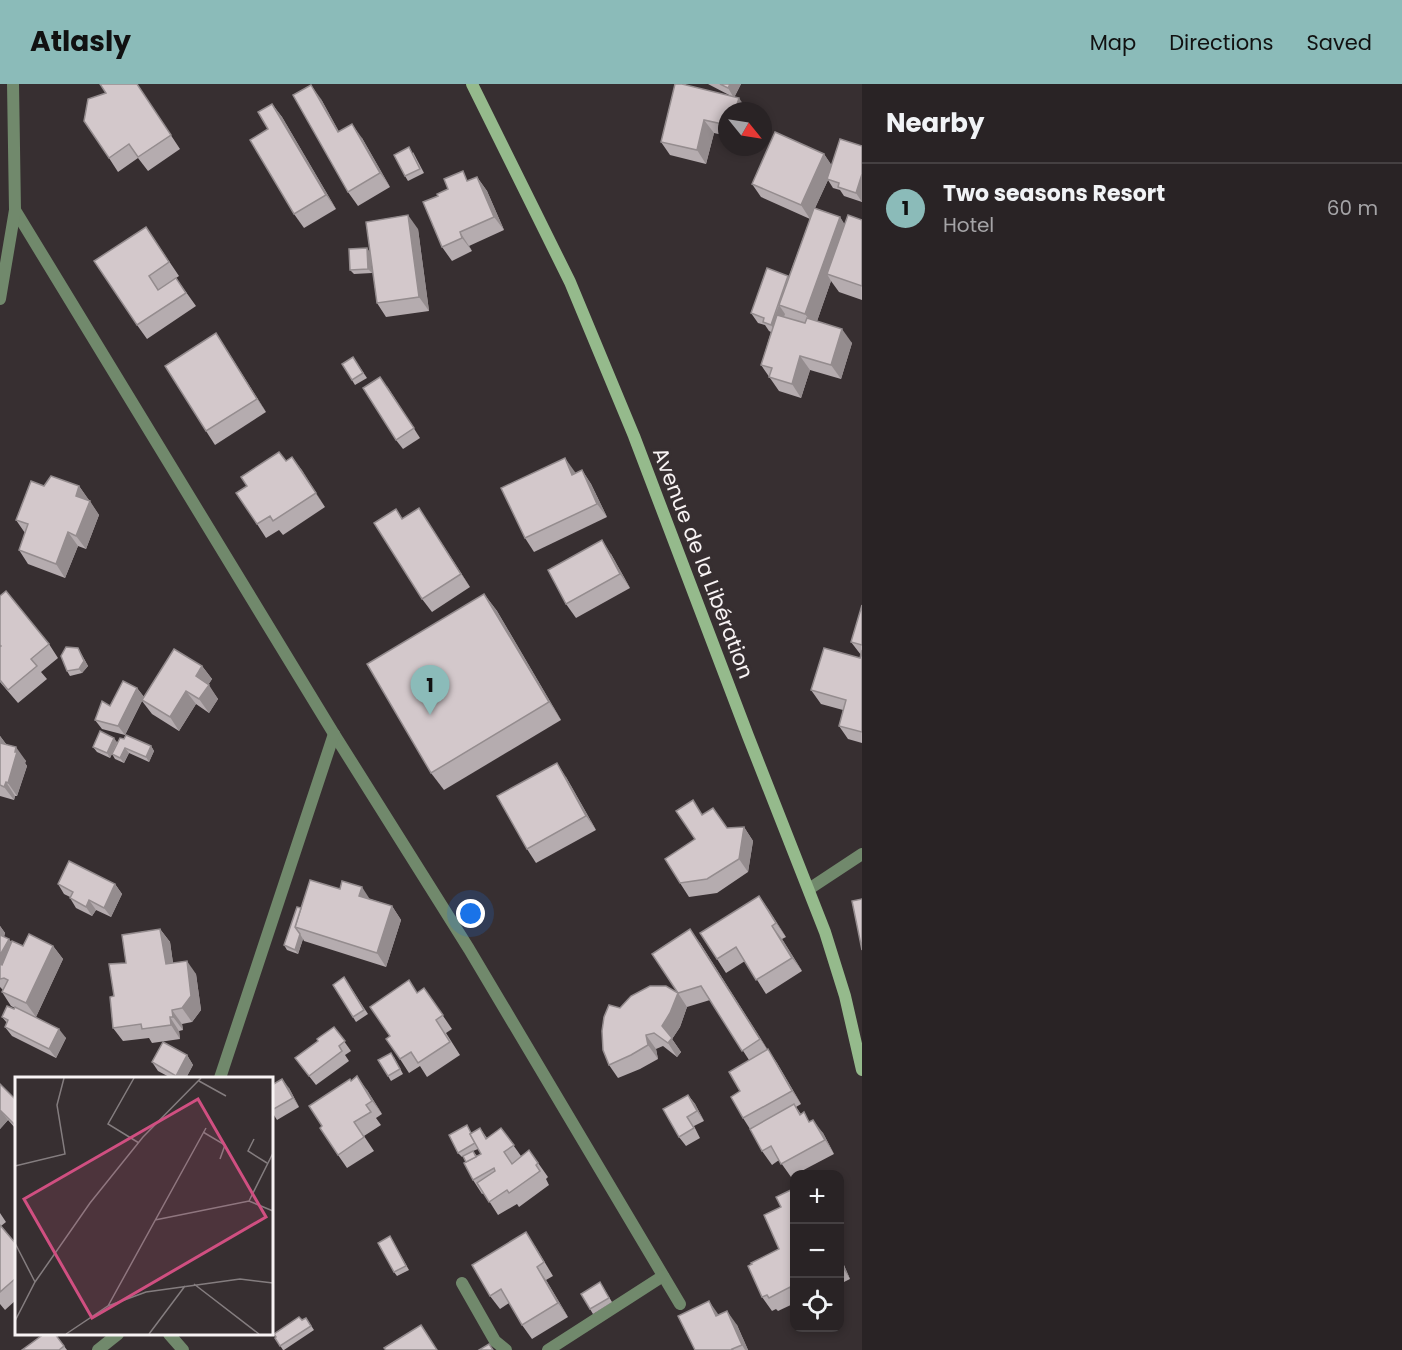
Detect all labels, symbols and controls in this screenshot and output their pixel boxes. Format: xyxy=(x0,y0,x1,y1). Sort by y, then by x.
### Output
text: Atlasly xyxy=(30,22,131,61)
text: Map xyxy=(1090,28,1136,57)
text: Directions xyxy=(1169,28,1273,57)
text: Saved xyxy=(1306,28,1372,57)
north arrow xyxy=(718,102,772,156)
text: Nearby xyxy=(886,105,984,141)
text: Two seasons Resort xyxy=(943,178,1165,209)
text: 1 xyxy=(902,194,909,222)
text: 60 m xyxy=(1327,194,1378,222)
text: Hotel xyxy=(943,211,994,239)
street label: Avenue de la Libération xyxy=(646,443,761,683)
pin: 1 xyxy=(410,666,450,715)
your location xyxy=(456,899,485,928)
inset map xyxy=(15,1077,273,1335)
map controls xyxy=(790,1170,844,1332)
button: + xyxy=(790,1170,844,1224)
button: − xyxy=(790,1224,844,1278)
button: locate xyxy=(790,1278,844,1332)

